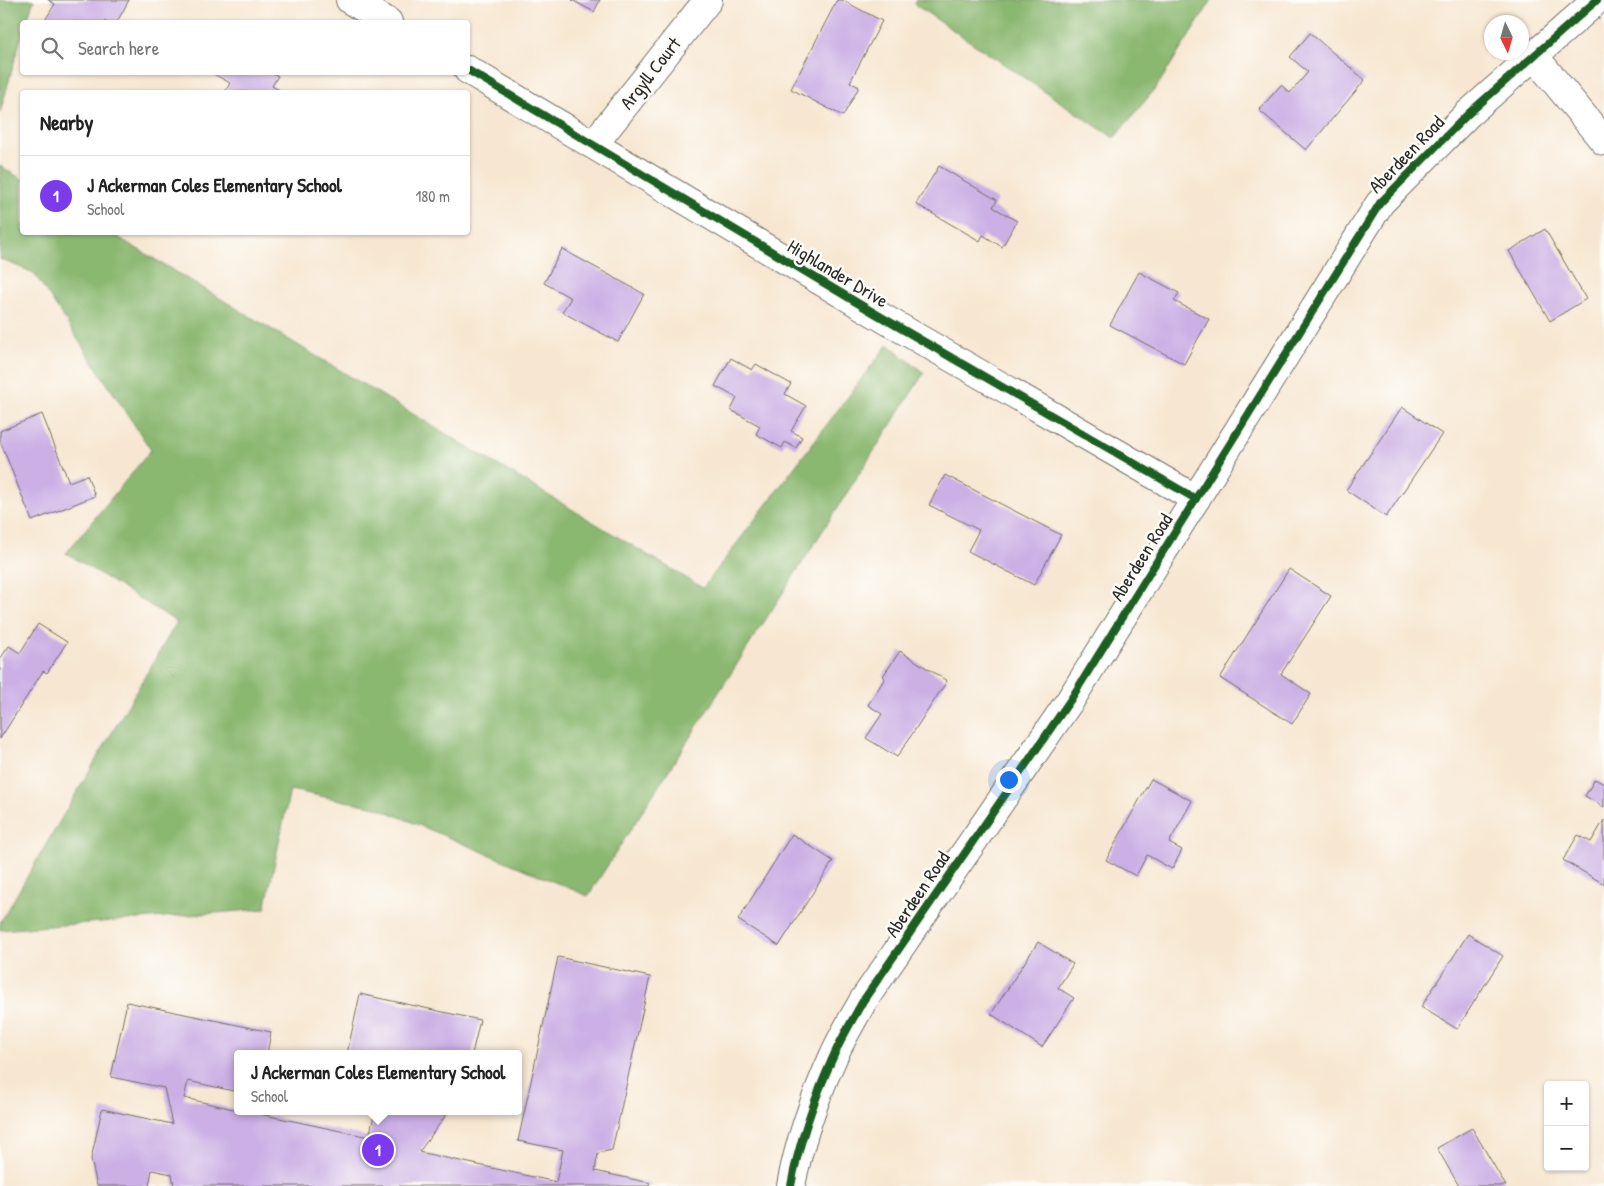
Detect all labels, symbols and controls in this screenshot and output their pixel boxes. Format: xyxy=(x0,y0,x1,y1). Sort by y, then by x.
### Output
north arrow xyxy=(1484,15,1529,60)
search box xyxy=(20,20,470,75)
street label: Argyll Court xyxy=(614,31,687,115)
icon: search xyxy=(38,34,66,62)
text: Search here xyxy=(78,35,159,61)
text: Nearby xyxy=(40,108,93,137)
street label: Aberdeen Road xyxy=(1362,109,1450,199)
text: J Ackerman Coles Elementary School xyxy=(87,172,342,198)
text: 1 xyxy=(53,185,59,207)
text: 180 m xyxy=(416,185,450,207)
text: School xyxy=(87,198,124,220)
street label: Highlander Drive xyxy=(783,233,894,313)
street label: Aberdeen Road xyxy=(1104,508,1178,606)
your location xyxy=(996,767,1022,793)
street label: Aberdeen Road xyxy=(879,845,956,942)
popup xyxy=(234,1050,522,1115)
text: J Ackerman Coles Elementary School xyxy=(251,1059,505,1085)
map controls xyxy=(1544,1081,1589,1171)
button: + xyxy=(1544,1081,1589,1126)
text: School xyxy=(251,1085,288,1107)
button: − xyxy=(1544,1126,1589,1171)
pin: 1 xyxy=(362,1131,394,1169)

